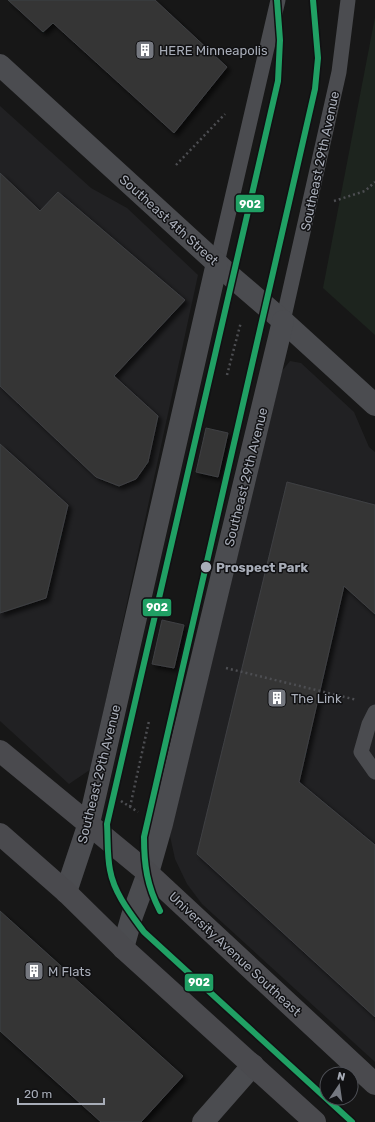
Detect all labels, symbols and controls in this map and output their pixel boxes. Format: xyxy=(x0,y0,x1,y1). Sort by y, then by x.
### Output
building icon: HERE Minneapolis xyxy=(134,39,156,61)
place label: HERE Minneapolis xyxy=(159,43,268,58)
street label: Southeast 29th Avenue xyxy=(298,90,342,232)
street label: Southeast 4th Street xyxy=(117,172,221,268)
line badge: 902 xyxy=(235,194,265,213)
text: 902 xyxy=(239,198,261,211)
street label: Southeast 29th Avenue xyxy=(221,406,271,548)
marker: Prospect Park xyxy=(199,560,213,574)
place label: Prospect Park xyxy=(216,560,308,575)
line badge: 902 xyxy=(142,598,172,617)
text: 902 xyxy=(146,601,168,614)
building icon: The Link xyxy=(266,687,288,709)
place label: The Link xyxy=(291,691,342,706)
street label: Southeast 29th Avenue xyxy=(74,703,124,845)
street label: University Avenue Southeast xyxy=(166,889,304,1019)
building icon: M Flats xyxy=(23,960,45,982)
place label: M Flats xyxy=(48,964,91,979)
line badge: 902 xyxy=(184,973,214,992)
text: 902 xyxy=(188,976,210,989)
north arrow xyxy=(319,1066,359,1106)
text: N xyxy=(336,1070,347,1084)
scale bar xyxy=(18,1080,104,1106)
text: 20 m xyxy=(24,1087,52,1101)

